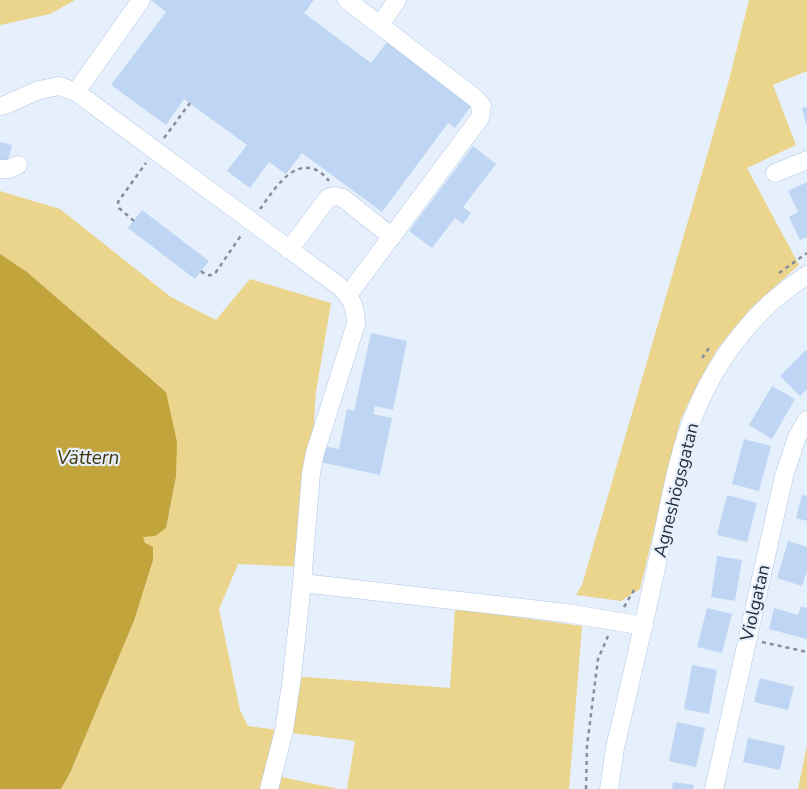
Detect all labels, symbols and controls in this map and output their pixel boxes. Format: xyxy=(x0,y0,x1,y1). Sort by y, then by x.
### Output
street label: Agneshögsgatan xyxy=(648,420,704,560)
water label: Vättern xyxy=(57,445,119,471)
street label: Violgatan xyxy=(734,562,775,645)

